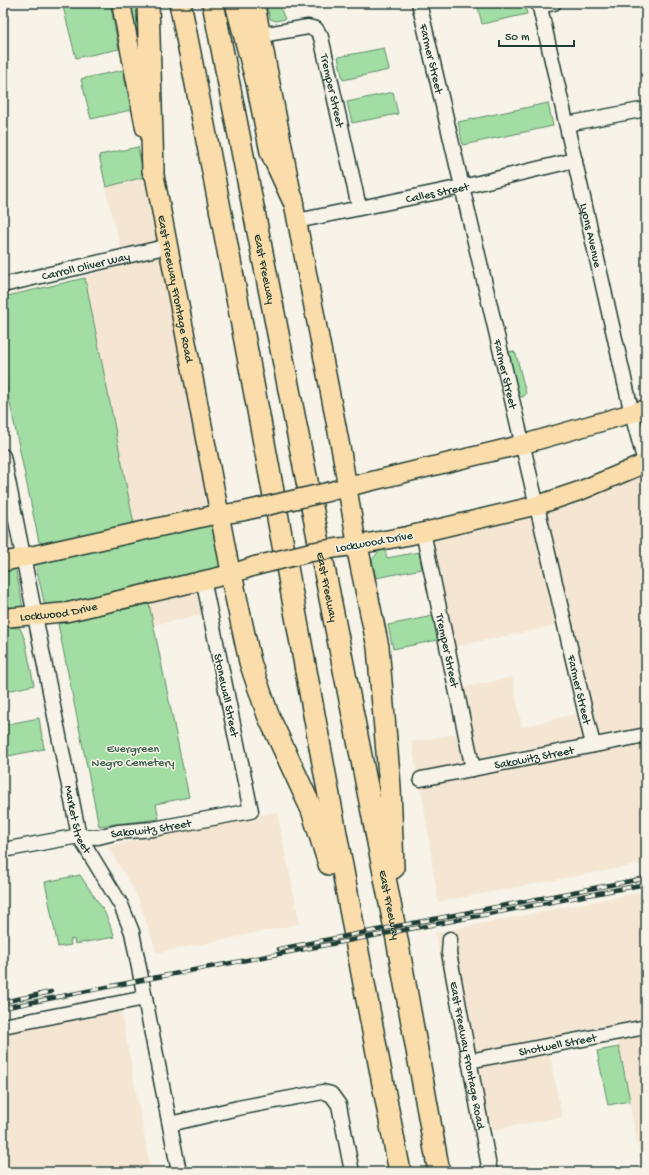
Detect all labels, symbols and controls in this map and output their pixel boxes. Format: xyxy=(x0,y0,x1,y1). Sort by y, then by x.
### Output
street label: Farmer Street xyxy=(415,22,445,96)
scale bar xyxy=(499,22,574,48)
text: 50 m xyxy=(505,31,530,45)
street label: Tremper Street xyxy=(316,52,346,130)
street label: Calles Street xyxy=(405,180,472,207)
street label: Lyons Avenue xyxy=(576,202,604,270)
street label: East Freeway Frontage Road xyxy=(153,214,195,365)
street label: East Freeway xyxy=(250,233,277,306)
street label: Carroll Oliver Way xyxy=(41,250,132,285)
street label: Farmer Street xyxy=(489,337,519,412)
street label: Lockwood Drive xyxy=(335,529,415,557)
street label: East Freeway xyxy=(312,551,340,624)
street label: Lockwood Drive xyxy=(20,600,100,625)
street label: Tremper Street xyxy=(431,612,461,690)
street label: Stonewall Street xyxy=(209,653,241,739)
street label: Farmer Street xyxy=(563,653,593,727)
park label: Evergreen Negro Cemetery xyxy=(92,743,175,771)
street label: Sakowitz Street xyxy=(493,744,576,774)
street label: Market Street xyxy=(60,784,94,858)
street label: Sakowitz Street xyxy=(110,817,193,843)
street label: East Freeway xyxy=(375,869,402,941)
street label: East Freeway Frontage Road xyxy=(445,981,487,1131)
street label: Shotwell Street xyxy=(518,1031,599,1060)

